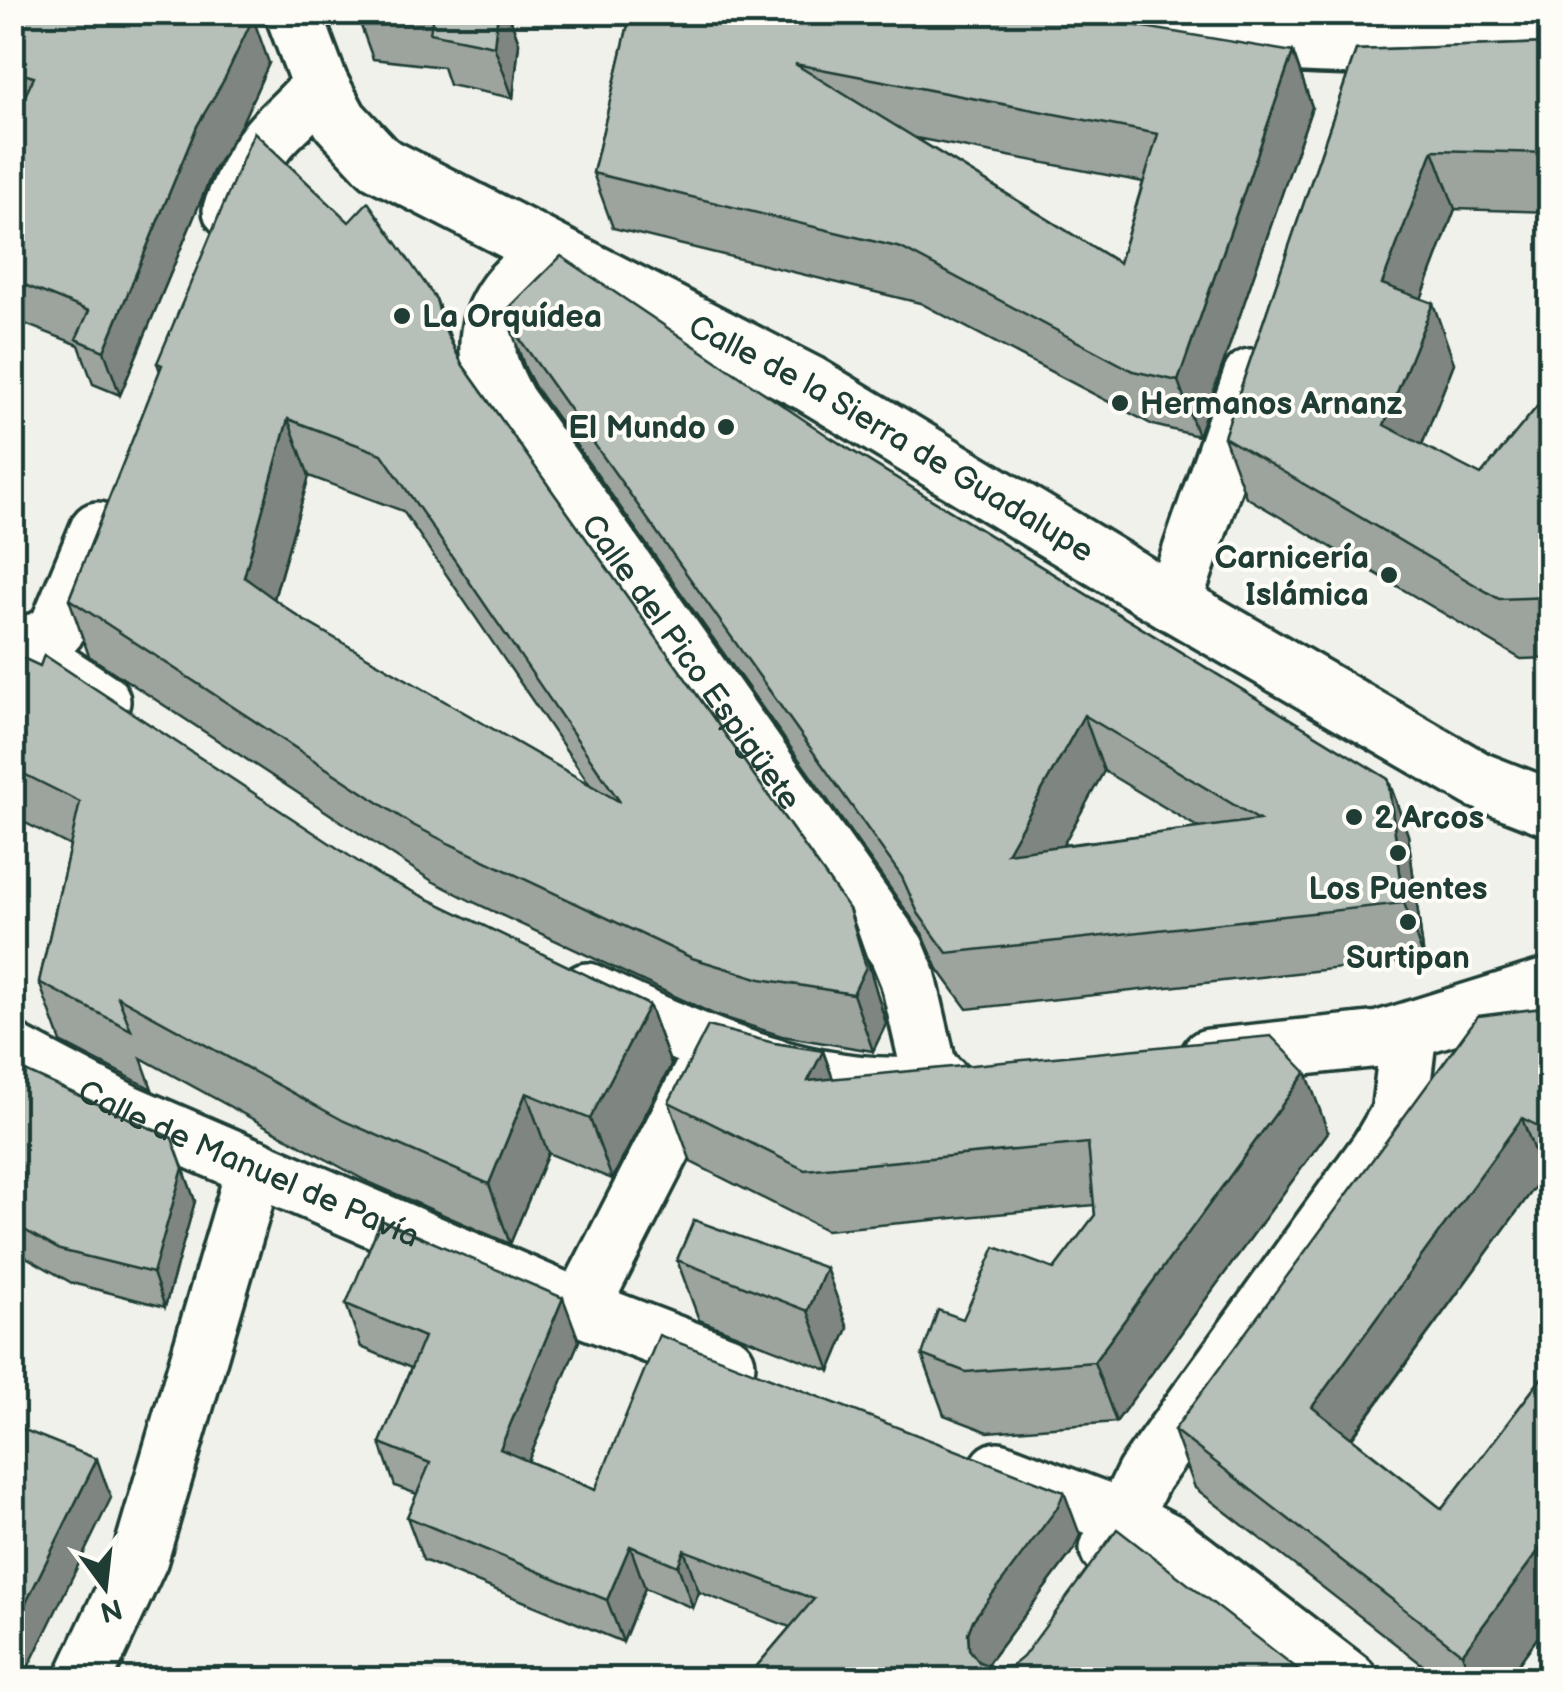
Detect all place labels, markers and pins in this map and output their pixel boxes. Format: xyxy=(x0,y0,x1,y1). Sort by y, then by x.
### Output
place label: La Orquídea xyxy=(422,298,602,337)
marker: La Orquídea xyxy=(391,305,413,327)
place label: Hermanos Arnanz xyxy=(1140,385,1403,424)
marker: Hermanos Arnanz xyxy=(1109,392,1131,414)
place label: El Mundo xyxy=(568,409,706,448)
marker: El Mundo xyxy=(715,416,737,438)
place label: Carnicería Islámica xyxy=(1215,539,1369,615)
marker: Carnicería Islámica xyxy=(1378,564,1400,586)
place label: 2 Arcos xyxy=(1374,799,1484,838)
marker: 2 Arcos xyxy=(1343,806,1365,828)
marker: Los Puentes xyxy=(1387,842,1409,864)
place label: Los Puentes xyxy=(1308,870,1488,909)
marker: Surtipan xyxy=(1397,911,1419,933)
place label: Surtipan xyxy=(1346,939,1470,978)

